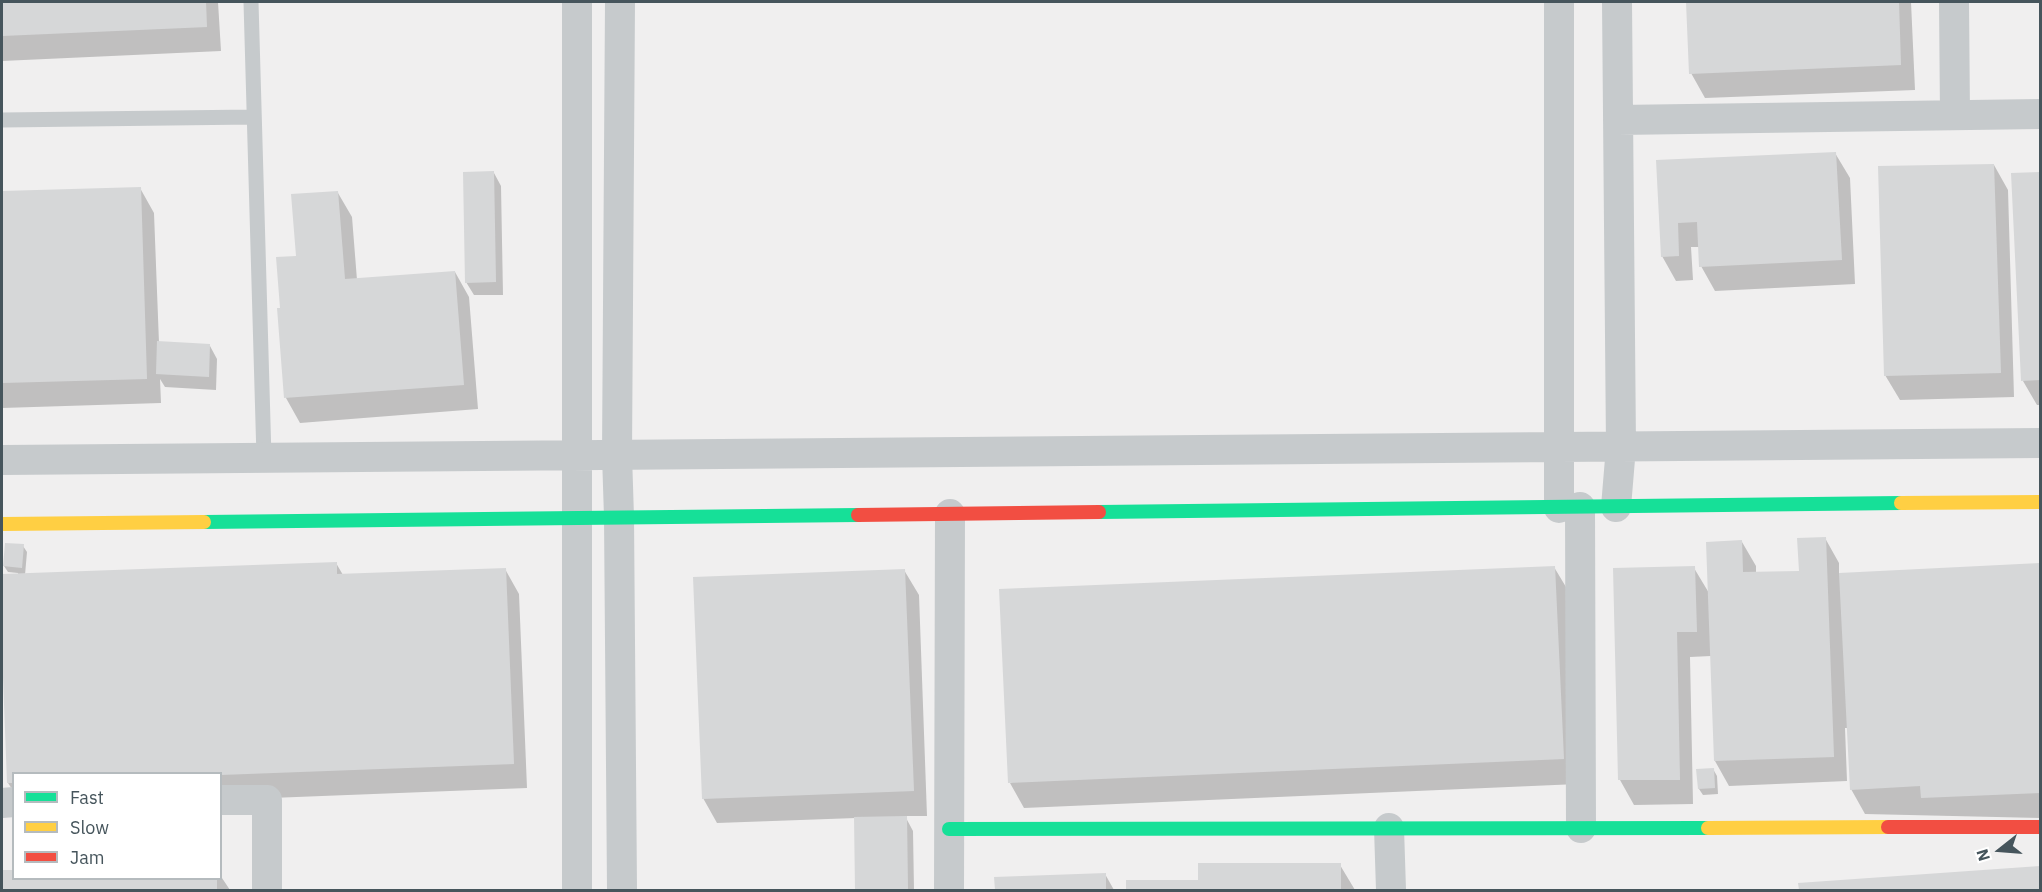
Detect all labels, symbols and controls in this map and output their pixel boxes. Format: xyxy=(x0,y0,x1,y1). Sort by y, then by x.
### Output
legend xyxy=(12,772,222,880)
text: Fast xyxy=(70,786,104,809)
text: Slow xyxy=(70,816,109,839)
north arrow xyxy=(1970,820,2030,880)
text: Jam xyxy=(70,846,105,869)
text: N xyxy=(1972,847,1994,864)

